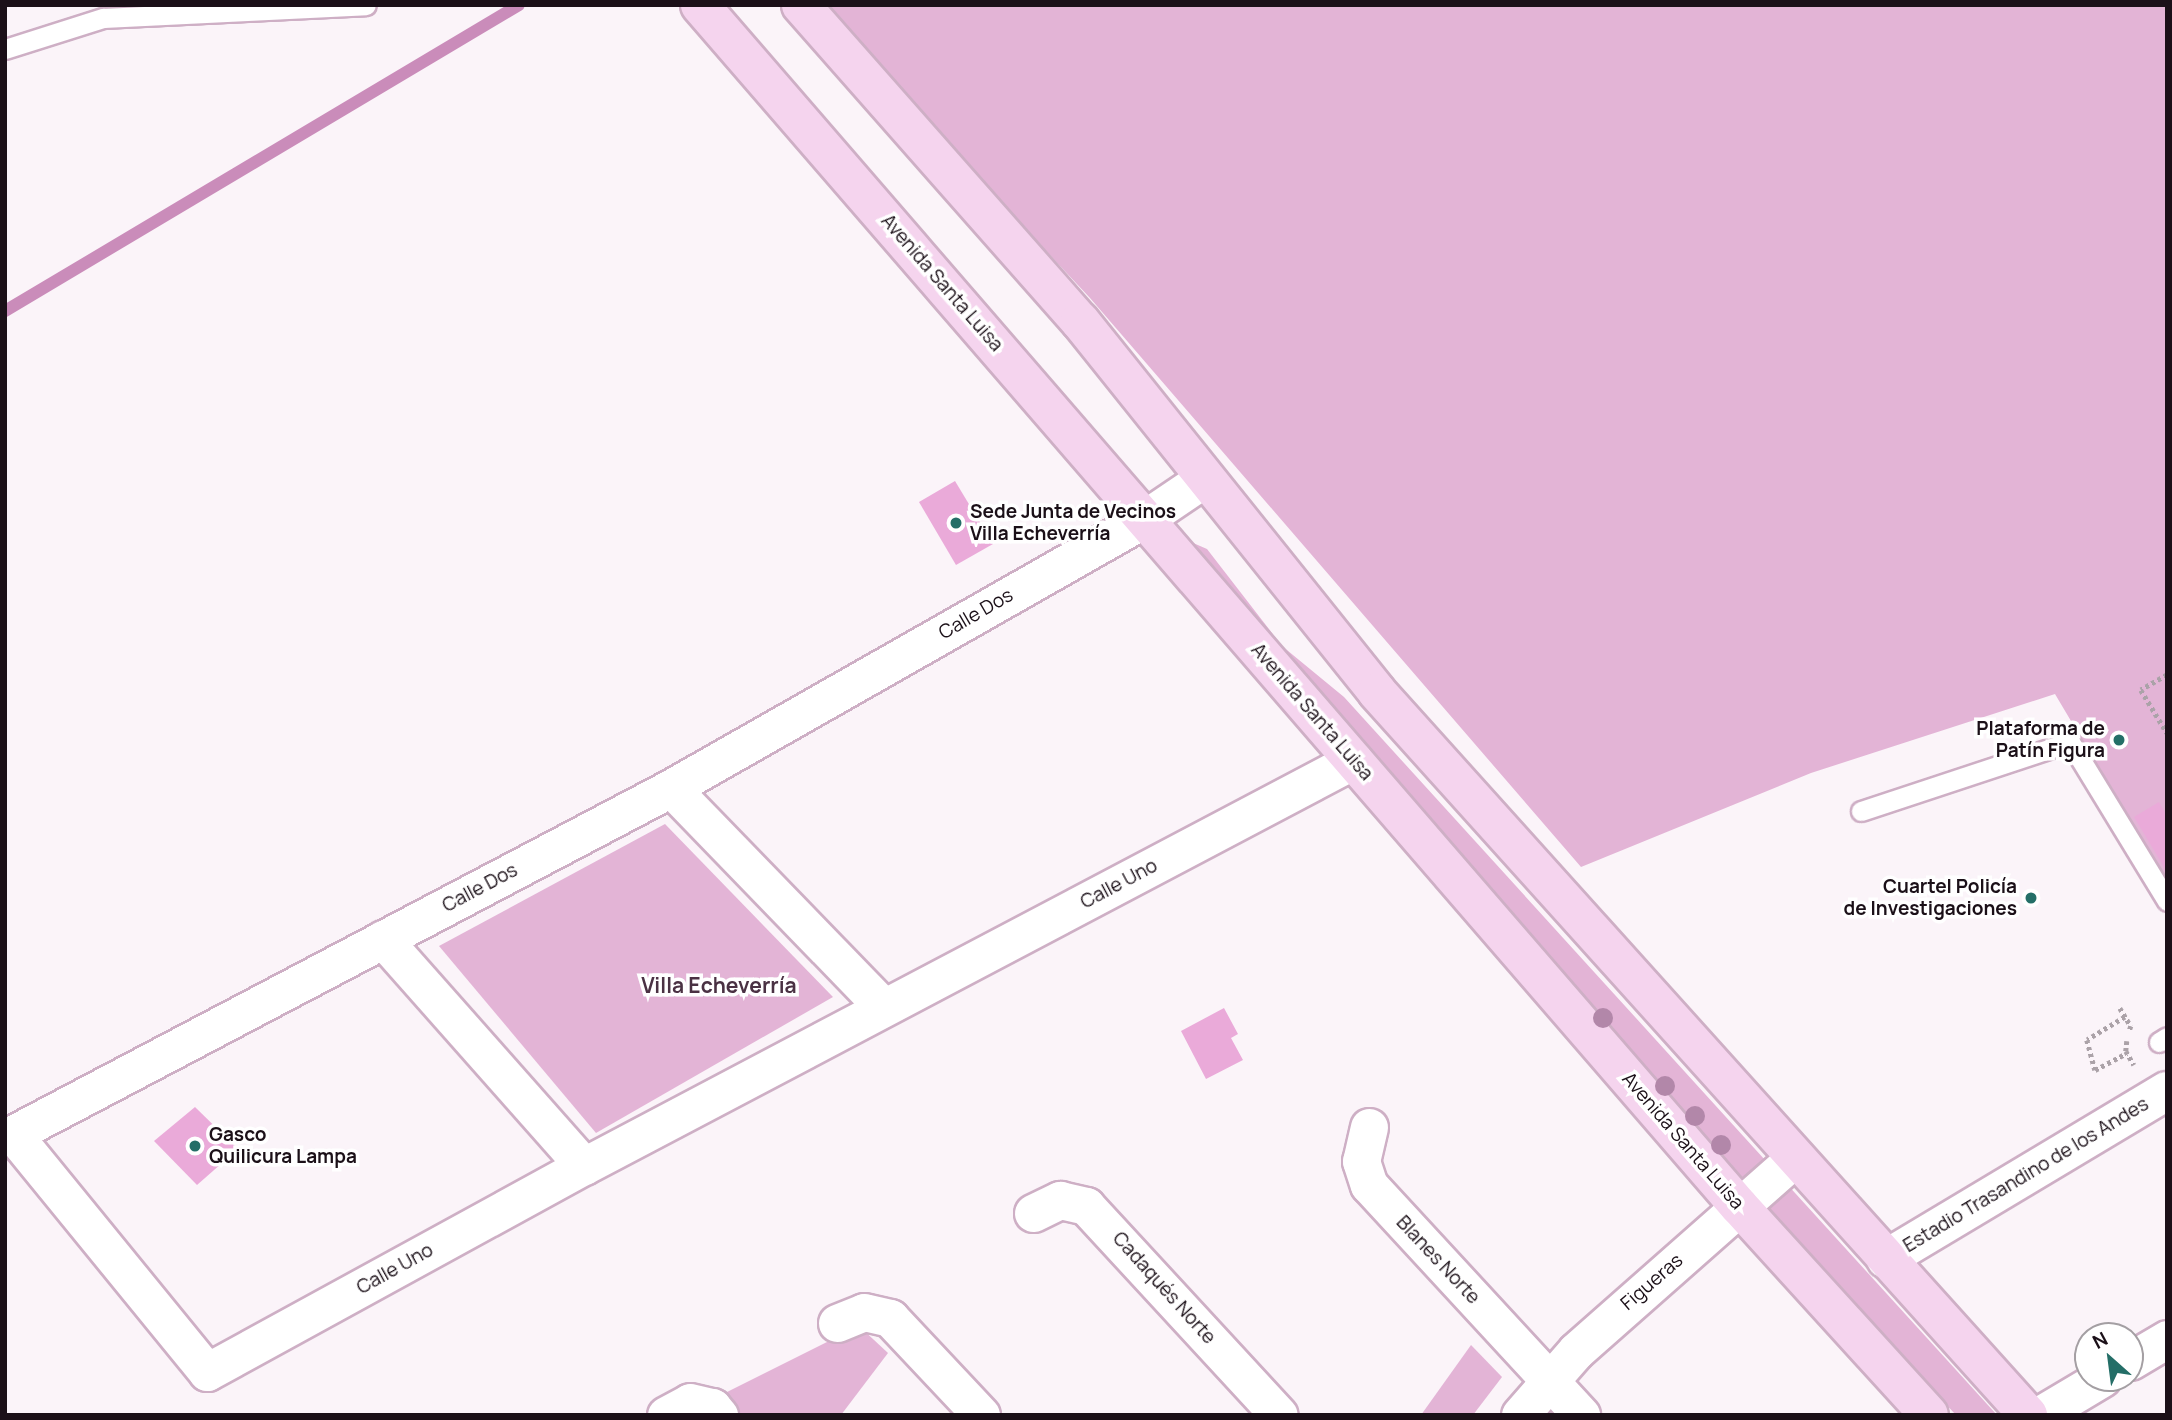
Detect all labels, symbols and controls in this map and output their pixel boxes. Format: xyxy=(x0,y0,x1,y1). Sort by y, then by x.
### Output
street label: Avenida Santa Luisa xyxy=(876,210,1008,356)
place label: Sede Junta de Vecinos Villa Echeverría xyxy=(970,501,1176,545)
marker: Sede Junta de Vecinos Villa Echeverría xyxy=(948,515,964,531)
street label: Calle Dos xyxy=(935,584,1017,644)
street label: Avenida Santa Luisa xyxy=(1246,639,1378,785)
place label: Plataforma de Patín Figura xyxy=(1976,718,2105,762)
marker: Plataforma de Patín Figura xyxy=(2111,732,2127,748)
street label: Calle Uno xyxy=(1077,854,1161,914)
street label: Calle Dos xyxy=(439,859,521,917)
place label: Cuartel Policía de Investigaciones xyxy=(1844,876,2017,920)
marker: Cuartel Policía de Investigaciones xyxy=(2023,890,2039,906)
district label: Villa Echeverría xyxy=(641,972,797,998)
street label: Avenida Santa Luisa xyxy=(1617,1068,1749,1214)
street label: Estadio Trasandino de los Andes xyxy=(1899,1093,2153,1257)
place label: Gasco Quilicura Lampa xyxy=(209,1124,357,1168)
marker: Gasco Quilicura Lampa xyxy=(187,1138,203,1154)
street label: Blanes Norte xyxy=(1391,1211,1485,1309)
street label: Cadaqués Norte xyxy=(1108,1227,1220,1349)
street label: Calle Uno xyxy=(353,1239,437,1299)
street label: Figueras xyxy=(1616,1249,1688,1315)
north arrow xyxy=(2074,1322,2144,1392)
text: N xyxy=(2088,1326,2112,1355)

